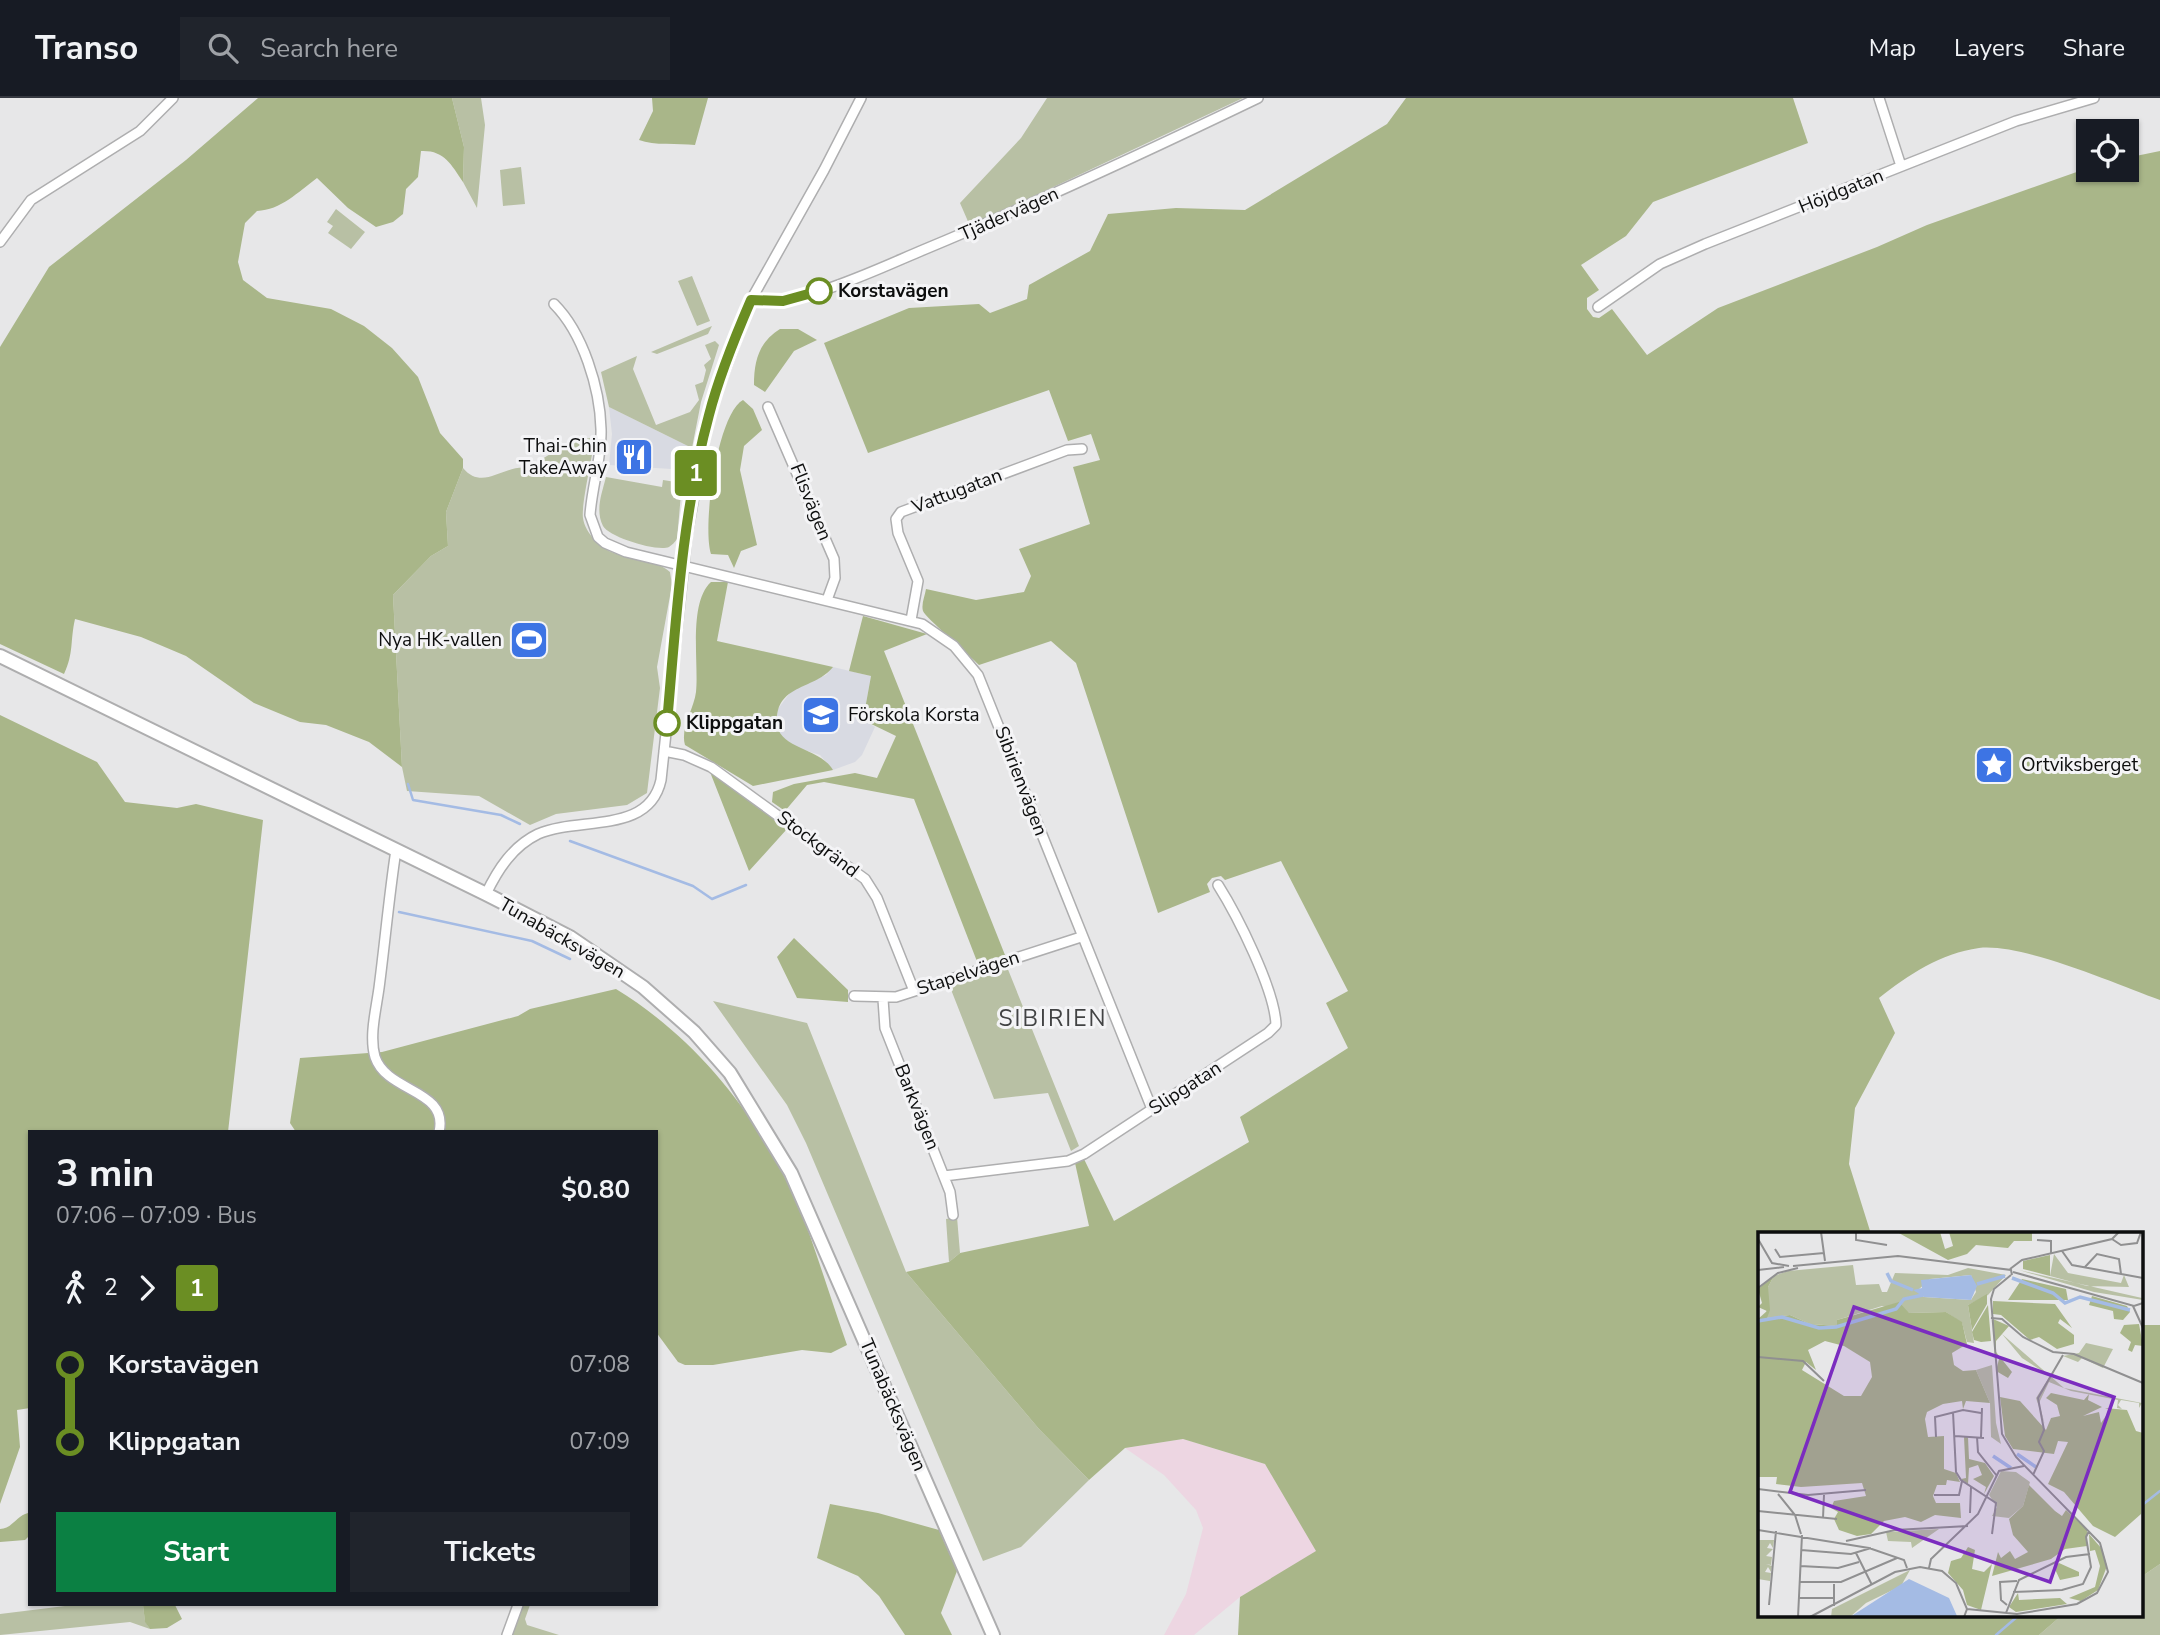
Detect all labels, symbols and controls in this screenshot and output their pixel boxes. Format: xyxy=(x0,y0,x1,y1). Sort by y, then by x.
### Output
search box xyxy=(180,17,670,80)
text: Transo xyxy=(35,26,138,71)
icon: search xyxy=(204,29,242,67)
text: Search here xyxy=(260,31,398,66)
text: Map xyxy=(1869,32,1916,64)
text: Layers xyxy=(1954,32,2025,64)
text: Share xyxy=(2063,32,2125,64)
map controls xyxy=(2076,119,2139,182)
button: locate xyxy=(2076,119,2139,182)
street label: Höjdgatan xyxy=(1795,162,1887,220)
street label: Tjädervägen xyxy=(955,181,1063,247)
marker: Korstavägen xyxy=(806,278,832,304)
place label: Korstavägen xyxy=(838,278,949,304)
place label: Thai-Chin TakeAway xyxy=(519,433,607,481)
restaurant icon: Thai-Chin TakeAway xyxy=(613,436,655,478)
line badge: 1 xyxy=(673,450,719,496)
text: 1 xyxy=(689,457,703,489)
street label: Flisvägen xyxy=(784,460,838,544)
street label: Vattugatan xyxy=(907,462,1006,520)
sports icon: Nya HK-vallen xyxy=(508,619,550,661)
place label: Nya HK-vallen xyxy=(378,627,502,653)
school or university icon: Förskola Korsta xyxy=(800,694,842,736)
place label: Förskola Korsta xyxy=(848,702,980,728)
marker: Klippgatan xyxy=(654,710,680,736)
place label: Klippgatan xyxy=(686,710,783,736)
street label: Sibirienvägen xyxy=(988,723,1054,839)
place icon: Ortviksberget xyxy=(1973,744,2015,786)
place label: Ortviksberget xyxy=(2021,752,2138,778)
street label: Stockgränd xyxy=(772,805,864,883)
street label: Tunabäcksvägen xyxy=(494,891,630,985)
street label: Stapelvägen xyxy=(913,944,1023,1002)
district label: SIBIRIEN xyxy=(998,1003,1108,1034)
street label: Slipgatan xyxy=(1144,1055,1226,1121)
street label: Barkvägen xyxy=(888,1060,946,1154)
text: 3 min xyxy=(56,1148,154,1199)
text: $0.80 xyxy=(561,1172,630,1207)
text: 07:06 – 07:09 · Bus xyxy=(56,1200,257,1231)
inset map xyxy=(1758,1232,2142,1618)
icon: walk xyxy=(56,1269,94,1307)
icon: forward xyxy=(128,1269,166,1307)
text: 2 xyxy=(104,1272,118,1303)
text: 1 xyxy=(190,1272,204,1304)
street label: Tunabäcksvägen xyxy=(853,1335,933,1475)
text: Korstavägen xyxy=(108,1347,259,1382)
text: 07:08 xyxy=(570,1349,630,1380)
text: Klippgatan xyxy=(108,1424,241,1459)
text: 07:09 xyxy=(570,1426,630,1457)
button: Start xyxy=(56,1512,336,1592)
button: Tickets xyxy=(350,1512,630,1592)

